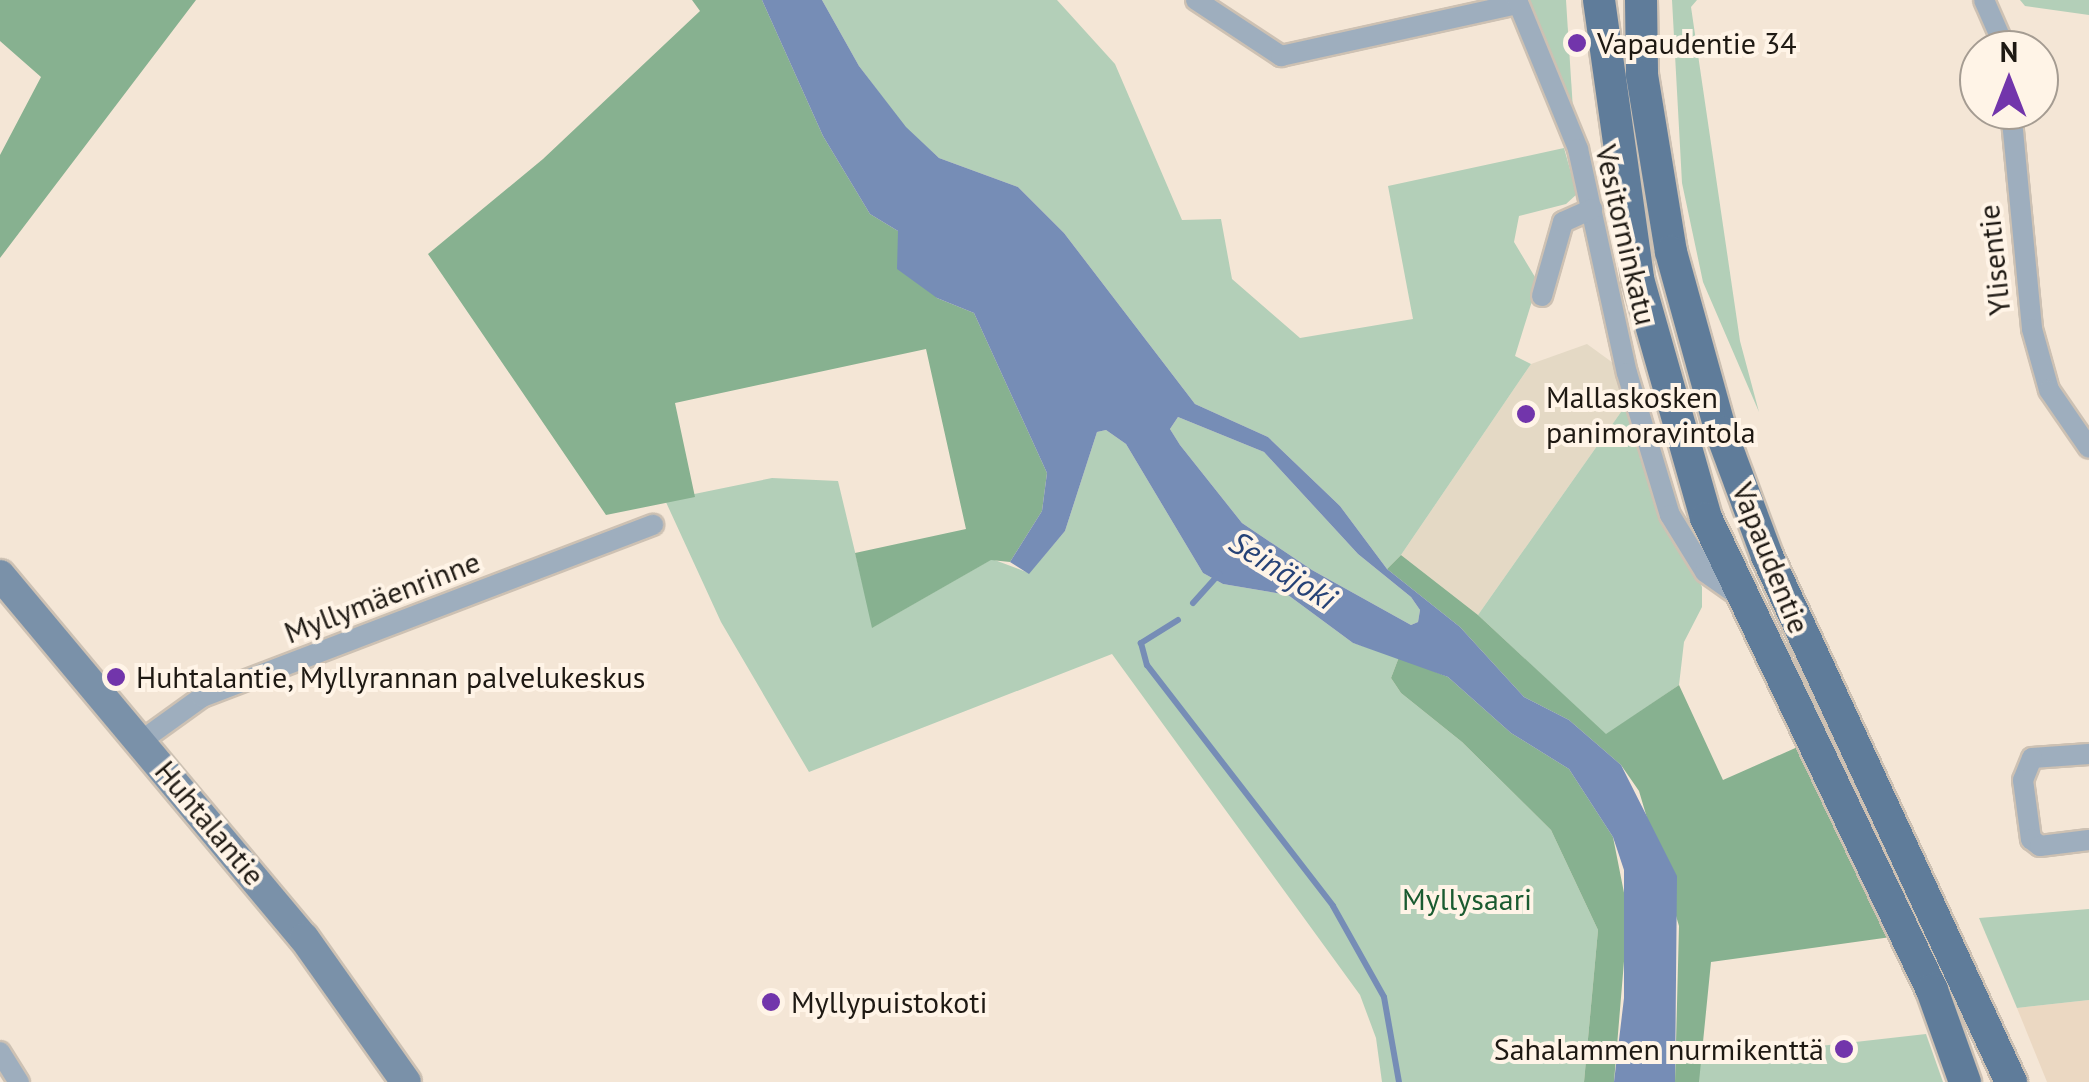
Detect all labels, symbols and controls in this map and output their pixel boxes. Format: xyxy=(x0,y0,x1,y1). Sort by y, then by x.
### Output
place label: Vapaudentie 34 xyxy=(1597,25,1797,61)
north arrow xyxy=(1959,30,2059,130)
marker: Vapaudentie 34 xyxy=(1566,32,1588,54)
text: N xyxy=(2000,33,2018,70)
street label: Vesitorninkatu xyxy=(1588,141,1664,329)
street label: Ylisentie xyxy=(1970,203,2018,317)
place label: Mallaskosken panimoravintola xyxy=(1546,379,1756,450)
marker: Mallaskosken panimoravintola xyxy=(1515,403,1537,425)
street label: Vapaudentie xyxy=(1725,478,1817,638)
water label: Seinäjoki xyxy=(1223,522,1343,618)
street label: Myllymäenrinne xyxy=(279,543,485,651)
place label: Huhtalantie, Myllyrannan palvelukeskus xyxy=(136,659,648,695)
marker: Huhtalantie, Myllyrannan palvelukeskus xyxy=(105,666,127,688)
street label: Huhtalantie xyxy=(148,753,272,893)
park label: Myllysaari xyxy=(1402,881,1532,917)
place label: Myllypuistokoti xyxy=(791,984,987,1020)
marker: Myllypuistokoti xyxy=(760,991,782,1013)
place label: Sahalammen nurmikenttä xyxy=(1494,1031,1824,1067)
marker: Sahalammen nurmikenttä xyxy=(1833,1038,1855,1060)

